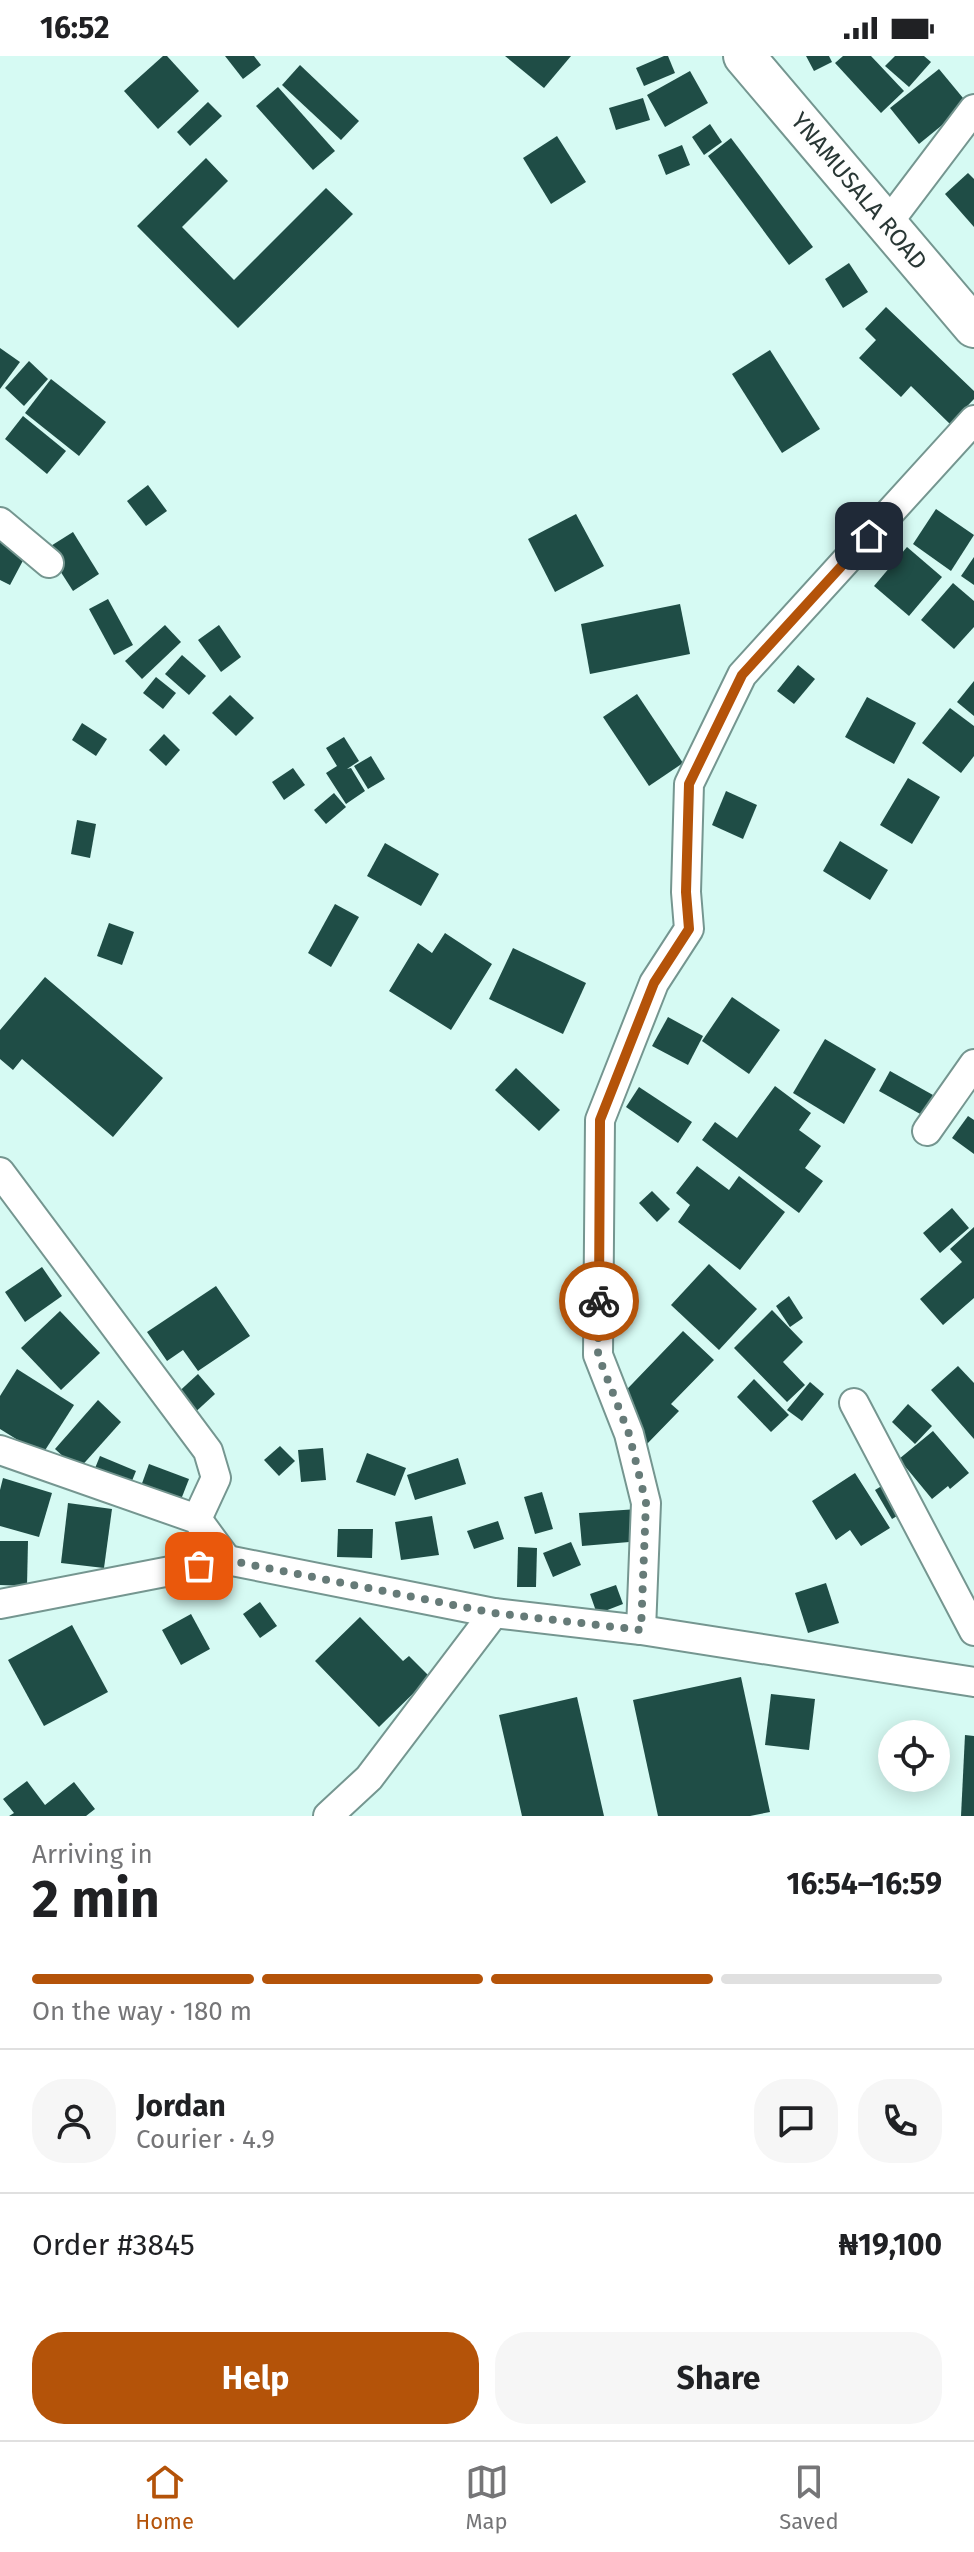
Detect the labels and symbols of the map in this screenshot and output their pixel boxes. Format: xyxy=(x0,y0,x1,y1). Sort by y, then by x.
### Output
street label: YNAMUSALA ROAD xyxy=(785,107,933,275)
pin xyxy=(835,502,903,570)
courier xyxy=(559,1261,639,1341)
pin xyxy=(165,1532,233,1600)

